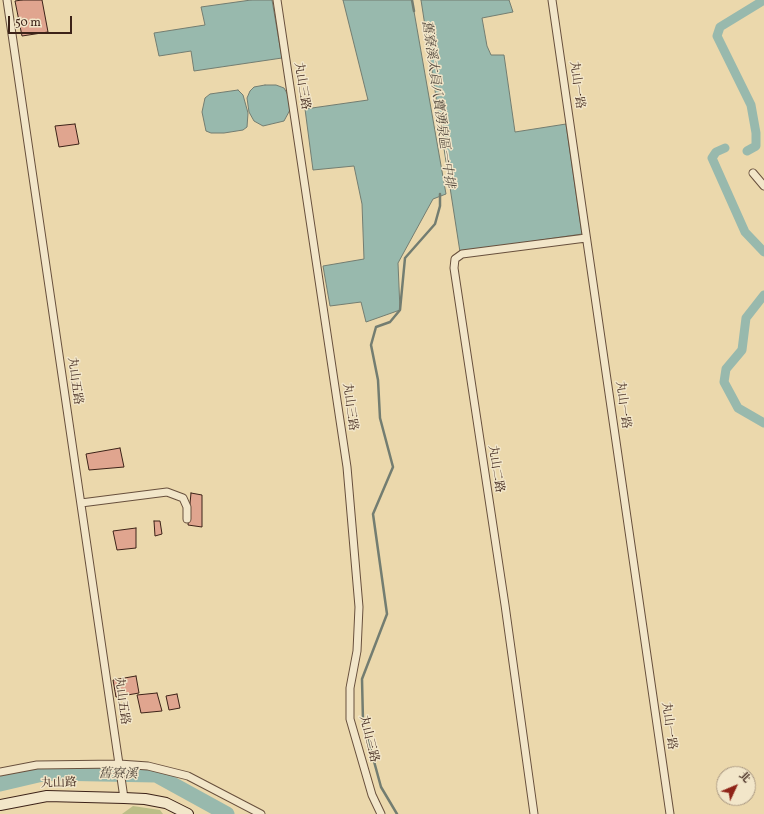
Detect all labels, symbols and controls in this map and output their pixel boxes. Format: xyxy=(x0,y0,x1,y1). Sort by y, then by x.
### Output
scale bar xyxy=(10,8,74,34)
text: 50 m xyxy=(15,15,41,31)
water label: 舊寮溪太員八寶湧泉區一中排 xyxy=(418,19,456,189)
street label: 丸山一路 xyxy=(566,60,586,110)
street label: 丸山三路 xyxy=(290,61,312,111)
street label: 丸山五路 xyxy=(64,356,84,406)
street label: 丸山一路 xyxy=(612,380,632,430)
street label: 丸山三路 xyxy=(339,382,359,432)
street label: 丸山二路 xyxy=(484,444,506,494)
street label: 丸山五路 xyxy=(111,676,131,726)
street label: 丸山一路 xyxy=(658,701,678,751)
street label: 丸山三路 xyxy=(355,714,381,764)
north arrow xyxy=(716,766,756,806)
water label: 舊寮溪 xyxy=(98,767,138,783)
text: 北 xyxy=(735,769,753,787)
street label: 丸山路 xyxy=(41,776,77,792)

